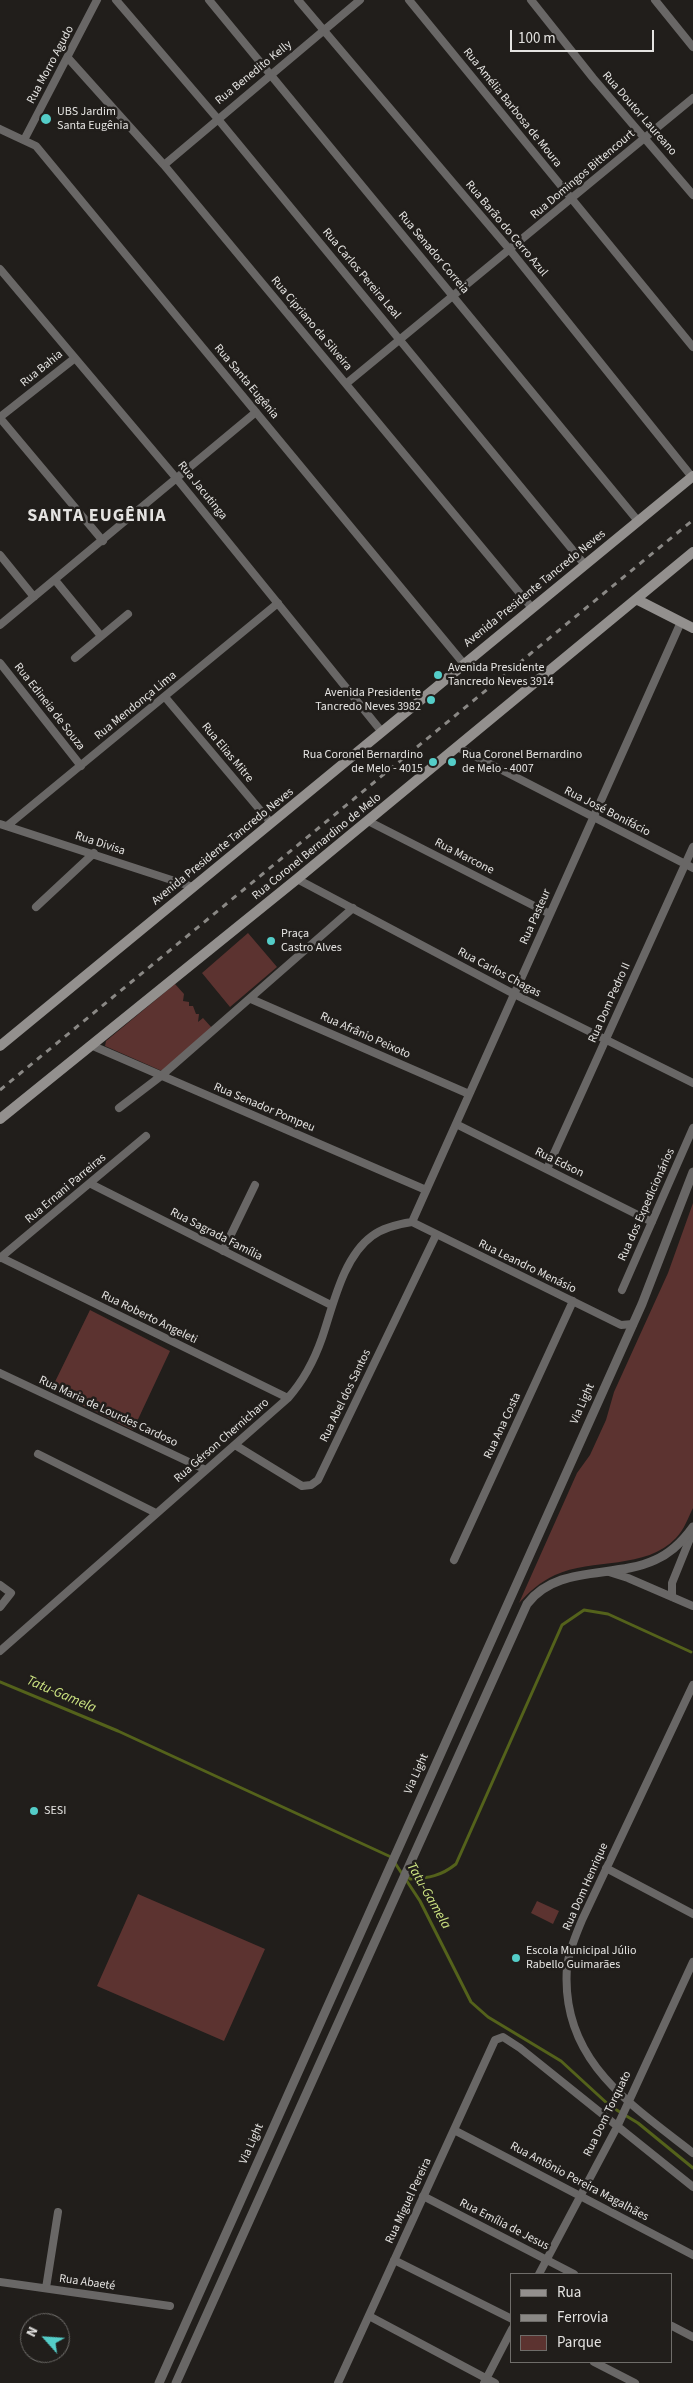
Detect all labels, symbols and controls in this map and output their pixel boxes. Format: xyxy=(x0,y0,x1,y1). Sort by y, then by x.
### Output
scale bar xyxy=(513,20,657,52)
street label: Rua Morro Agudo xyxy=(24,23,78,107)
text: 100 m xyxy=(518,28,556,49)
street label: Rua Benedito Kelly xyxy=(213,38,295,108)
street label: Rua Amélia Barbosa de Moura xyxy=(459,45,565,171)
street label: Rua Doutor Laureano xyxy=(599,69,679,159)
place label: UBS Jardim Santa Eugênia xyxy=(57,105,129,133)
marker: UBS Jardim Santa Eugênia xyxy=(39,112,53,126)
street label: Rua Domingos Bittencourt xyxy=(528,127,638,223)
street label: Rua Barão do Cerro Azul xyxy=(462,178,550,280)
street label: Rua Senador Correia xyxy=(394,209,472,297)
street label: Rua Carlos Pereira Leal xyxy=(319,226,403,322)
street label: Rua Cipriano da Silveira xyxy=(267,274,355,374)
street label: Rua Santa Eugênia xyxy=(210,342,282,422)
street label: Rua Bahia xyxy=(18,348,66,390)
street label: Rua Jacutinga xyxy=(174,459,230,523)
district label: SANTA EUGÊNIA xyxy=(26,506,168,528)
street label: Avenida Presidente Tancredo Neves xyxy=(461,527,609,651)
street label: Rua Edineia de Souza xyxy=(10,660,88,754)
place label: Avenida Presidente Tancredo Neves 3914 xyxy=(448,661,554,689)
street label: Rua Mendonça Lima xyxy=(92,669,180,743)
marker: Avenida Presidente Tancredo Neves 3914 xyxy=(432,669,444,681)
place label: Avenida Presidente Tancredo Neves 3982 xyxy=(315,686,421,714)
marker: Avenida Presidente Tancredo Neves 3982 xyxy=(425,694,437,706)
street label: Rua Elias Mitre xyxy=(198,720,256,786)
place label: Rua Coronel Bernardino de Melo - 4015 xyxy=(303,748,423,776)
place label: Rua Coronel Bernardino de Melo - 4007 xyxy=(462,748,582,776)
marker: Rua Coronel Bernardino de Melo - 4015 xyxy=(427,756,439,768)
marker: Rua Coronel Bernardino de Melo - 4007 xyxy=(446,756,458,768)
street label: Rua José Bonifácio xyxy=(562,784,652,840)
street label: Avenida Presidente Tancredo Neves xyxy=(149,785,297,909)
street label: Rua Coronel Bernardino de Melo xyxy=(250,790,384,904)
street label: Rua Divisa xyxy=(73,829,127,859)
street label: Rua Marcone xyxy=(432,836,496,878)
street label: Rua Pasteur xyxy=(517,887,555,947)
place label: Praça Castro Alves xyxy=(281,927,342,955)
marker: Praça Castro Alves xyxy=(265,935,277,947)
street label: Rua Carlos Chagas xyxy=(455,945,543,1001)
street label: Rua Dom Pedro II xyxy=(586,961,634,1045)
street label: Rua Afrânio Peixoto xyxy=(318,1010,412,1062)
street label: Rua Senador Pompeu xyxy=(211,1080,317,1136)
street label: Rua Edson xyxy=(532,1145,586,1181)
street label: Rua dos Expedicionários xyxy=(616,1146,678,1264)
street label: Rua Ernani Parreiras xyxy=(23,1151,109,1227)
street label: Rua Sagrada Família xyxy=(167,1205,265,1265)
street label: Rua Leandro Menásio xyxy=(476,1237,578,1297)
street label: Rua Roberto Angeleti xyxy=(98,1288,200,1348)
street label: Rua Abel dos Santos xyxy=(317,1347,375,1445)
street label: Rua Maria de Lourdes Cardoso xyxy=(36,1373,180,1451)
street label: Via Light xyxy=(568,1381,598,1427)
street label: Rua Ana Costa xyxy=(481,1391,525,1461)
street label: Rua Gérson Chernicharo xyxy=(171,1396,273,1486)
water label: Tatu-Gamela xyxy=(24,1673,98,1717)
street label: Via Light xyxy=(402,1751,432,1797)
place label: SESI xyxy=(44,1804,66,1818)
marker: SESI xyxy=(28,1805,40,1817)
street label: Rua Dom Henrique xyxy=(560,1841,612,1933)
water label: Tatu-Gamela xyxy=(402,1860,454,1932)
place label: Escola Municipal Júlio Rabello Guimarães xyxy=(526,1944,637,1972)
marker: Escola Municipal Júlio Rabello Guimarães xyxy=(510,1952,522,1964)
street label: Rua Dom Torquato xyxy=(581,2069,635,2159)
street label: Via Light xyxy=(237,2121,267,2167)
street label: Rua Antônio Pereira Magalhães xyxy=(507,2139,651,2225)
street label: Rua Miguel Pereira xyxy=(383,2156,435,2246)
street label: Rua Emília de Jesus xyxy=(457,2196,551,2254)
street label: Rua Abaeté xyxy=(58,2272,116,2294)
legend xyxy=(510,2273,673,2363)
text: Rua xyxy=(557,2282,581,2303)
text: Ferrovia xyxy=(557,2307,608,2328)
north arrow xyxy=(20,2313,70,2363)
text: N xyxy=(21,2323,43,2340)
text: Parque xyxy=(557,2332,601,2353)

